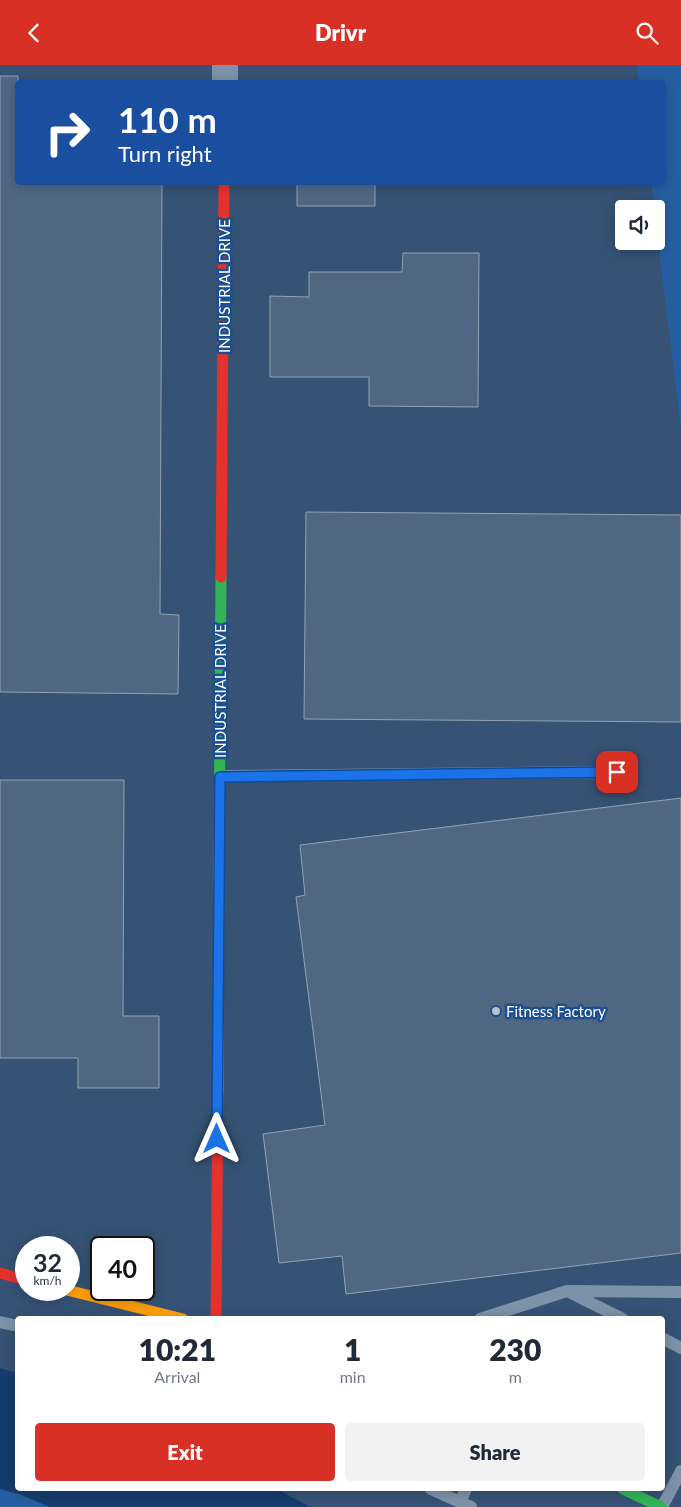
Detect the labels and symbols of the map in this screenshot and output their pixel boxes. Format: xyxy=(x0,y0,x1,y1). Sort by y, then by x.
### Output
street label: INDUSTRIAL DRIVE xyxy=(215,219,233,353)
street label: INDUSTRIAL DRIVE xyxy=(211,624,229,758)
pin xyxy=(596,751,638,793)
place label: Fitness Factory xyxy=(506,1002,606,1020)
marker: Fitness Factory xyxy=(490,1005,502,1017)
position arrow xyxy=(190,1112,242,1164)
speed limit sign: 40 xyxy=(90,1236,155,1301)

